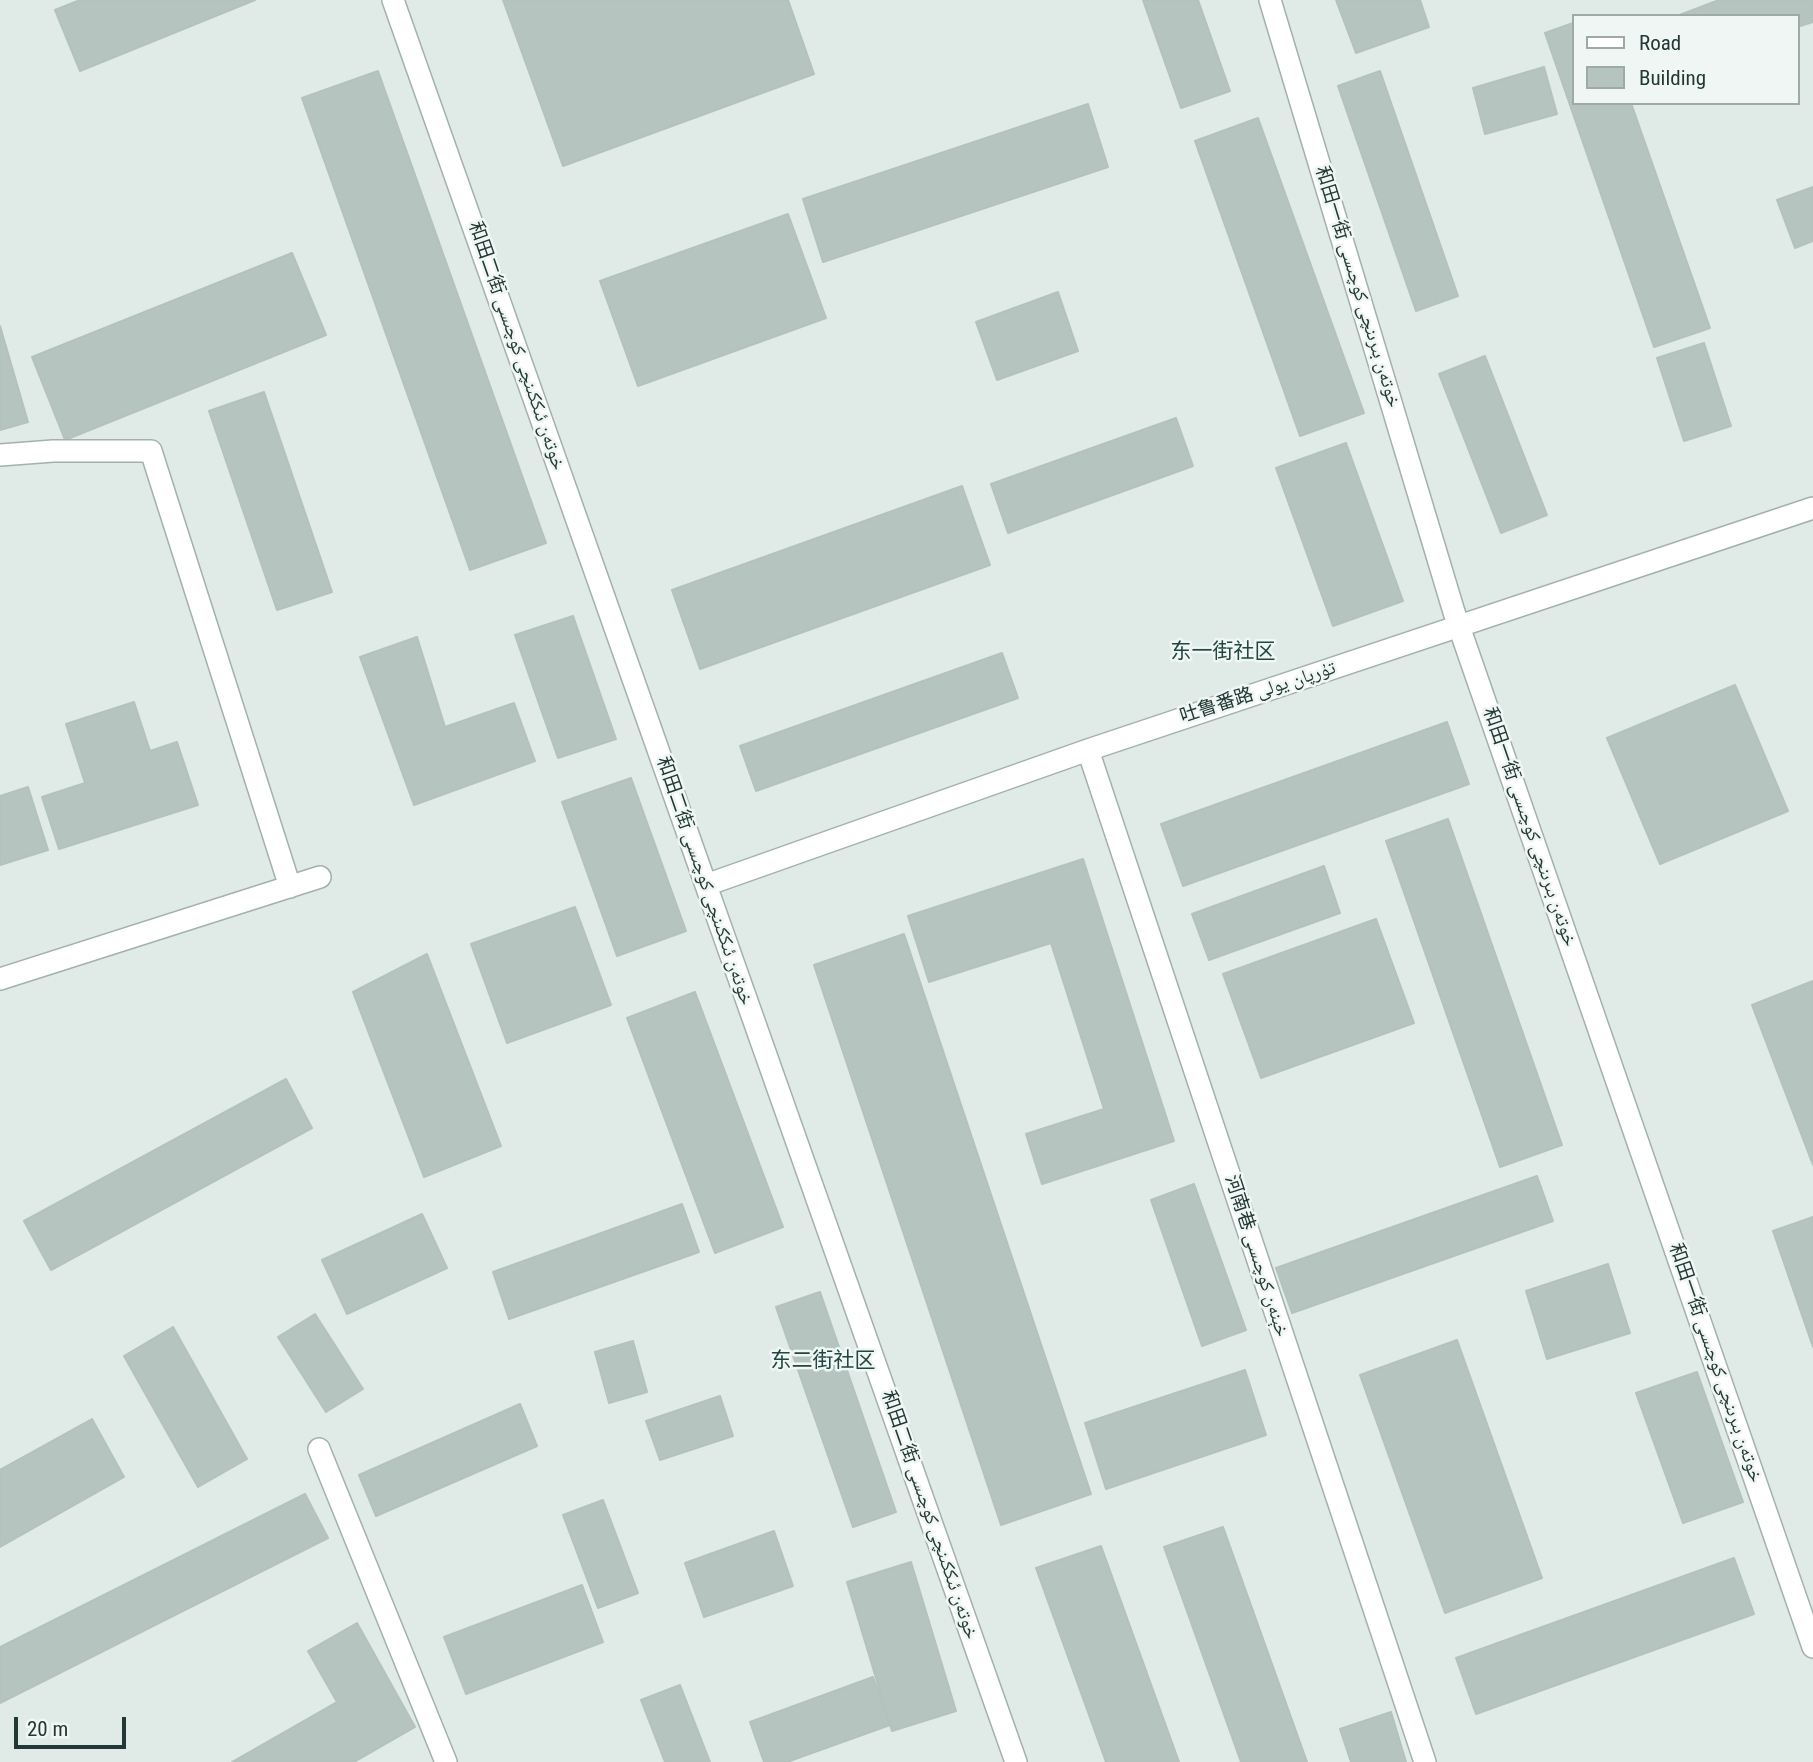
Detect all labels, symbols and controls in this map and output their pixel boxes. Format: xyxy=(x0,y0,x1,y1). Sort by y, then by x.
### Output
legend xyxy=(1572,14,1799,105)
text: Road xyxy=(1639,31,1681,55)
text: Building xyxy=(1639,66,1706,90)
street label: 和田一街 خوتەن بىرىنچى كوچىسى xyxy=(1309,164,1405,410)
street label: 和田二街 خوتەن ئىككىنچى كوچىسى xyxy=(463,219,569,473)
district label: 东一街社区 xyxy=(1171,640,1275,666)
street label: 吐鲁番路 تۇرپان يولى xyxy=(1177,657,1339,729)
street label: 和田一街 خوتەن بىرىنچى كوچىسى xyxy=(1477,704,1581,950)
street label: 和田二街 خوتەن ئىككىنچى كوچىسى xyxy=(651,754,757,1008)
street label: 河南巷 خېنەن كوچىسى xyxy=(1219,1172,1293,1340)
street label: 和田一街 خوتەن بىرىنچى كوچىسى xyxy=(1663,1240,1767,1486)
district label: 东二街社区 xyxy=(771,1349,875,1375)
street label: 和田二街 خوتەن ئىككىنچى كوچىسى xyxy=(876,1388,982,1642)
scale bar xyxy=(18,1702,130,1746)
text: 20 m xyxy=(27,1717,68,1741)

